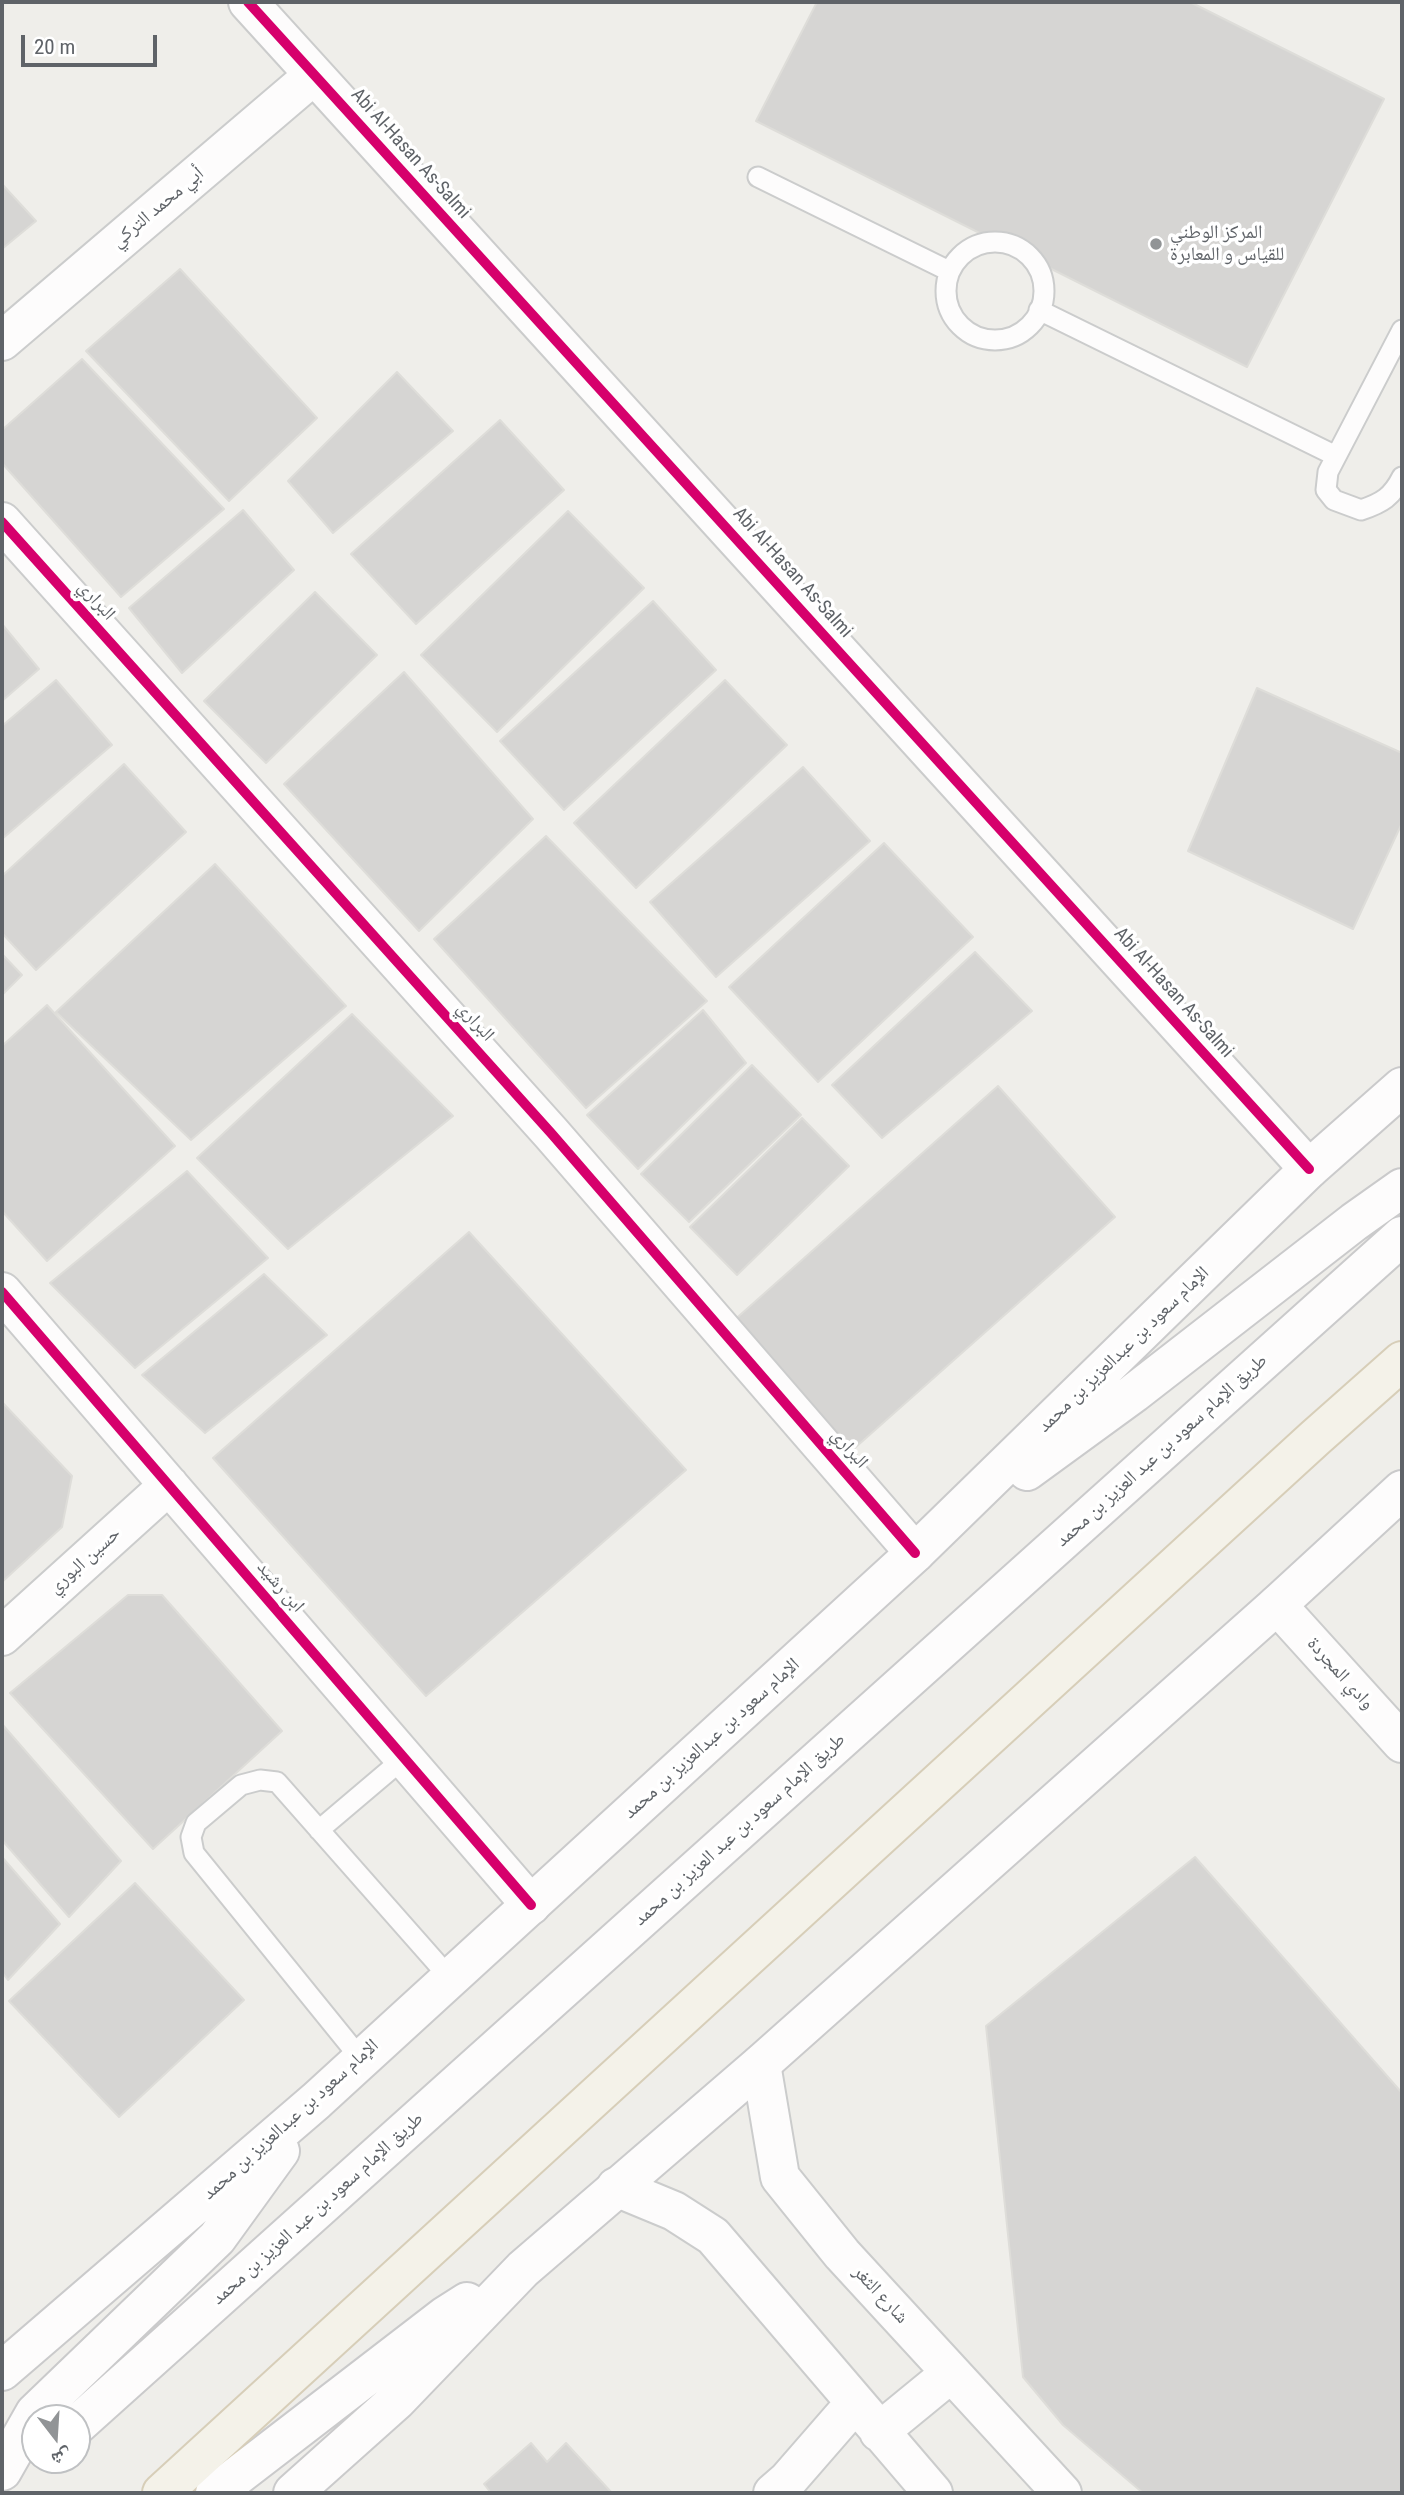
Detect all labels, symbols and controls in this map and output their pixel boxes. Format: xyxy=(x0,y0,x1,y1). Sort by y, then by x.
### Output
scale bar xyxy=(24,21,161,65)
text: 20 m xyxy=(34,35,75,59)
street label: Abi Al-Hasan As-Salmi xyxy=(345,84,475,224)
street label: أبي محمد التركي xyxy=(107,163,209,253)
place label: المركز الوطني للقياس و المعابرة xyxy=(1170,222,1284,266)
marker: المركز الوطني للقياس و المعابرة xyxy=(1148,236,1164,252)
street label: Abi Al-Hasan As-Salmi xyxy=(727,503,857,643)
street label: البراري xyxy=(72,577,120,625)
street label: Abi Al-Hasan As-Salmi xyxy=(1108,923,1238,1063)
street label: البراري xyxy=(451,998,499,1046)
street label: الإمام سعود بن عبدالعزيز بن محمد xyxy=(1034,1262,1214,1438)
street label: طريق الإمام سعود بن عبد العزيز بن محمد xyxy=(1051,1350,1273,1552)
street label: البراري xyxy=(826,1424,872,1474)
street label: حسين البوري xyxy=(44,1523,126,1599)
street label: ابن رشيد xyxy=(251,1557,309,1617)
street label: وادي المجردة xyxy=(1302,1633,1378,1715)
street label: الإمام سعود بن عبدالعزيز بن محمد xyxy=(619,1654,805,1824)
street label: طريق الإمام سعود بن عبد العزيز بن محمد xyxy=(629,1729,851,1931)
street label: الإمام سعود بن عبدالعزيز بن محمد xyxy=(198,2035,384,2205)
street label: طريق الإمام سعود بن عبد العزيز بن محمد xyxy=(207,2108,429,2310)
street label: شارع الثغر xyxy=(847,2261,913,2329)
north arrow xyxy=(21,2404,91,2474)
text: ش xyxy=(49,2444,75,2472)

